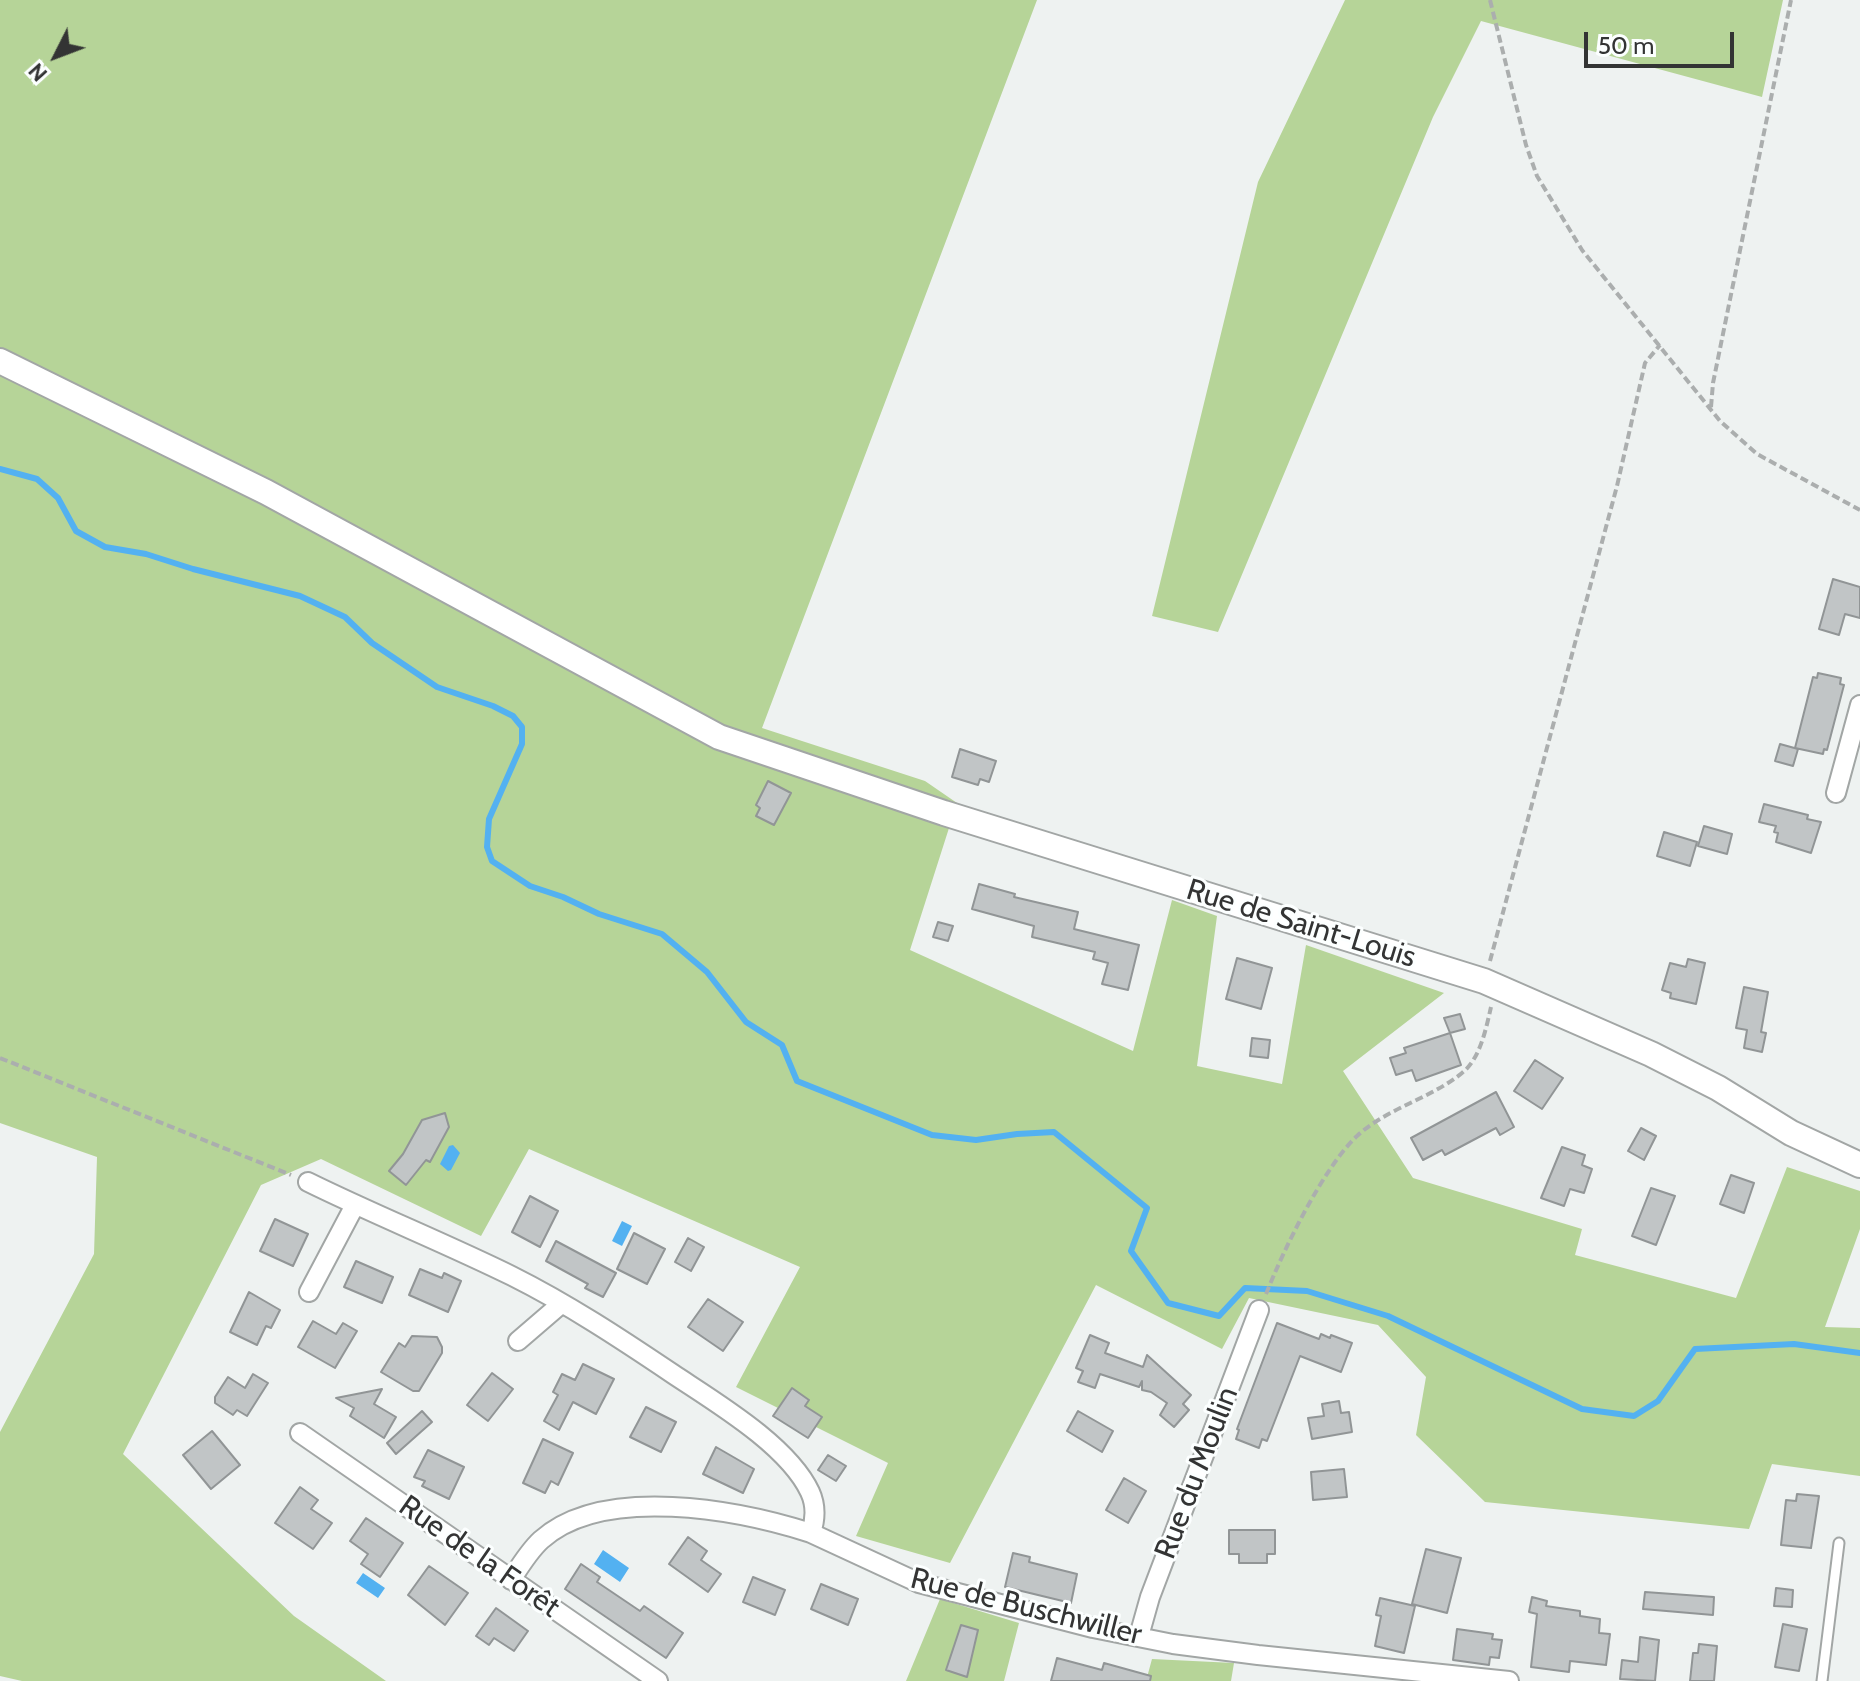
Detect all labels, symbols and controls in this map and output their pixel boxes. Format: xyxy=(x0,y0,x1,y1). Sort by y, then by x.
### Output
north arrow xyxy=(16,16,96,96)
scale bar xyxy=(1588,16,1738,66)
text: 50 m xyxy=(1598,31,1654,60)
text: N xyxy=(23,58,53,87)
street label: Rue de Saint-Louis xyxy=(1182,872,1420,976)
street label: Rue du Moulin xyxy=(1148,1382,1246,1564)
street label: Rue de la Forêt xyxy=(392,1488,566,1626)
street label: Rue de Buschwiller xyxy=(907,1561,1145,1653)

